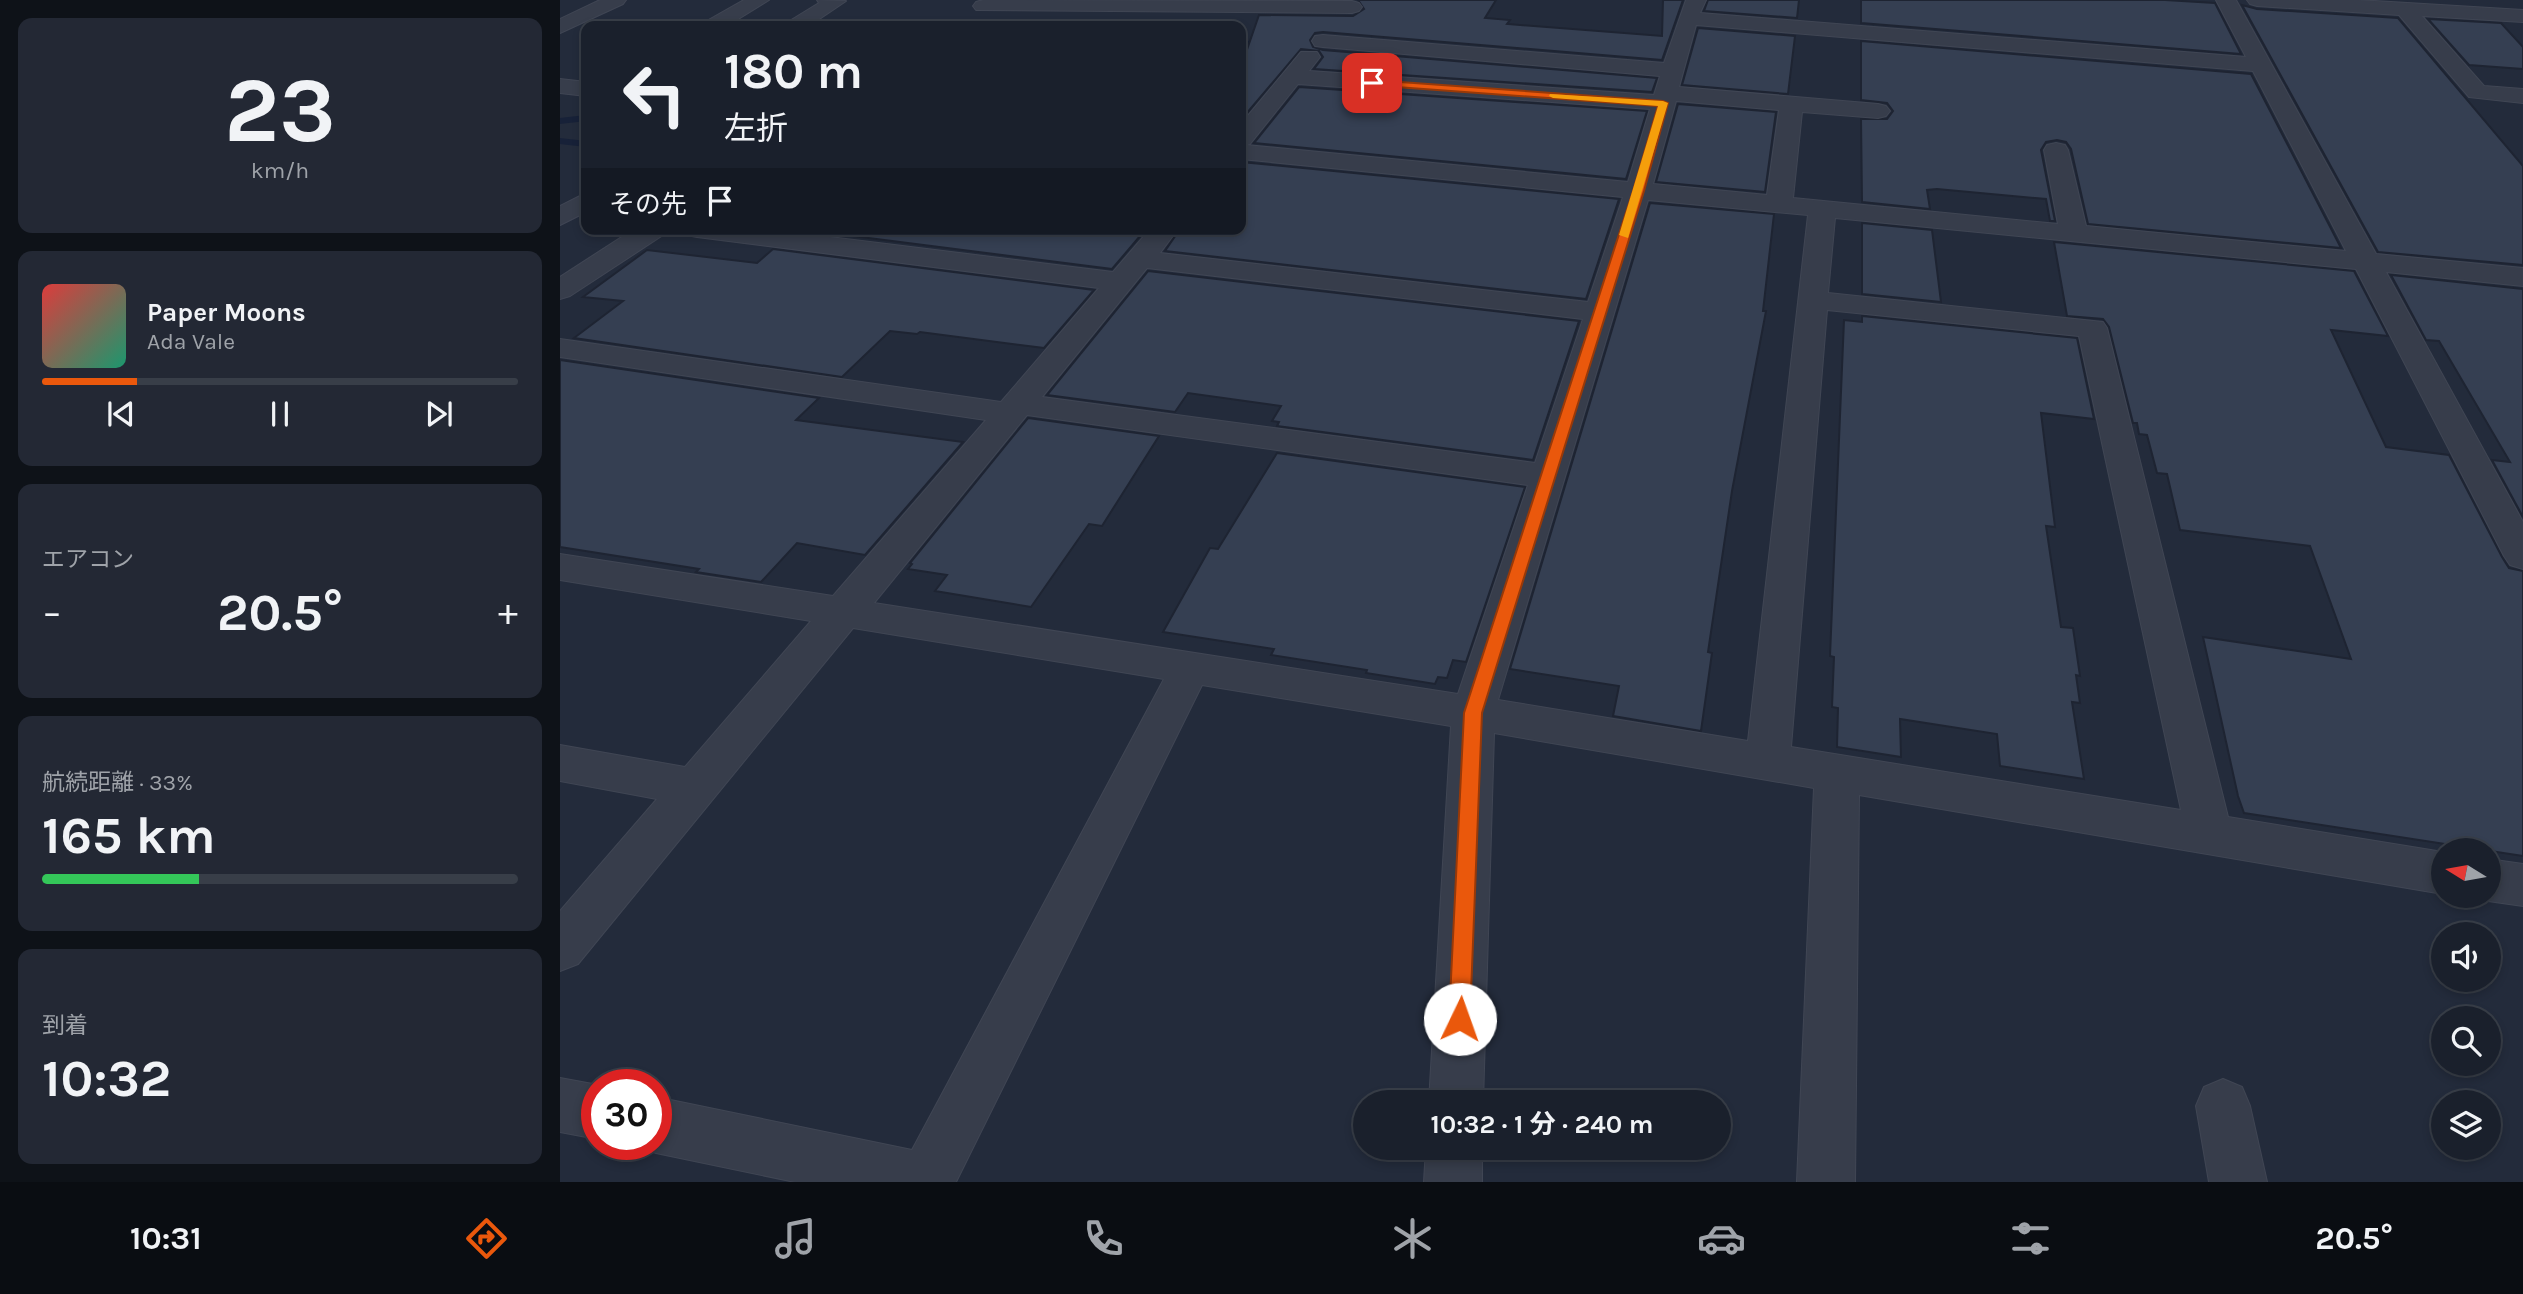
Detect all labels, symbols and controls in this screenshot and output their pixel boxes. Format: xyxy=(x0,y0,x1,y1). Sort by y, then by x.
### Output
text: 180 m xyxy=(724,43,863,100)
icon: left xyxy=(609,49,700,140)
pin xyxy=(1342,53,1402,113)
text: 23 xyxy=(224,58,336,164)
icon: arrive xyxy=(1353,64,1391,102)
text: 左折 xyxy=(724,110,788,147)
text: km/h xyxy=(251,157,309,184)
icon: arrive xyxy=(701,182,739,220)
text: その先 xyxy=(609,189,687,220)
text: Paper Moons xyxy=(147,297,306,328)
text: Ada Vale xyxy=(147,328,235,355)
icon: previous xyxy=(102,395,140,433)
icon: pause xyxy=(261,395,299,433)
icon: next xyxy=(420,395,458,433)
text: エアコン xyxy=(42,546,134,573)
text: 20.5° xyxy=(217,582,343,643)
text: − xyxy=(42,590,62,635)
text: + xyxy=(498,590,518,635)
text: 航続距離 · 33% xyxy=(42,769,193,796)
text: 165 km xyxy=(42,805,216,866)
north arrow xyxy=(2431,838,2501,908)
map controls xyxy=(2431,838,2501,1160)
button: sound xyxy=(2431,922,2501,992)
position arrow xyxy=(1423,982,1497,1056)
button: search xyxy=(2431,1006,2501,1076)
text: 到着 xyxy=(42,1012,88,1039)
text: 10:32 xyxy=(42,1048,171,1109)
speed limit sign: 30 xyxy=(581,1069,672,1160)
button: layers xyxy=(2431,1090,2501,1160)
text: 10:32 · 1 分 · 240 m xyxy=(1431,1109,1653,1140)
icon: directions xyxy=(462,1214,511,1263)
icon: music xyxy=(771,1214,820,1263)
icon: phone xyxy=(1079,1214,1128,1263)
icon: climate xyxy=(1388,1214,1437,1263)
icon: car xyxy=(1697,1214,1746,1263)
icon: filters xyxy=(2006,1214,2055,1263)
text: 10:31 xyxy=(130,1220,202,1257)
text: 20.5° xyxy=(2315,1220,2393,1257)

